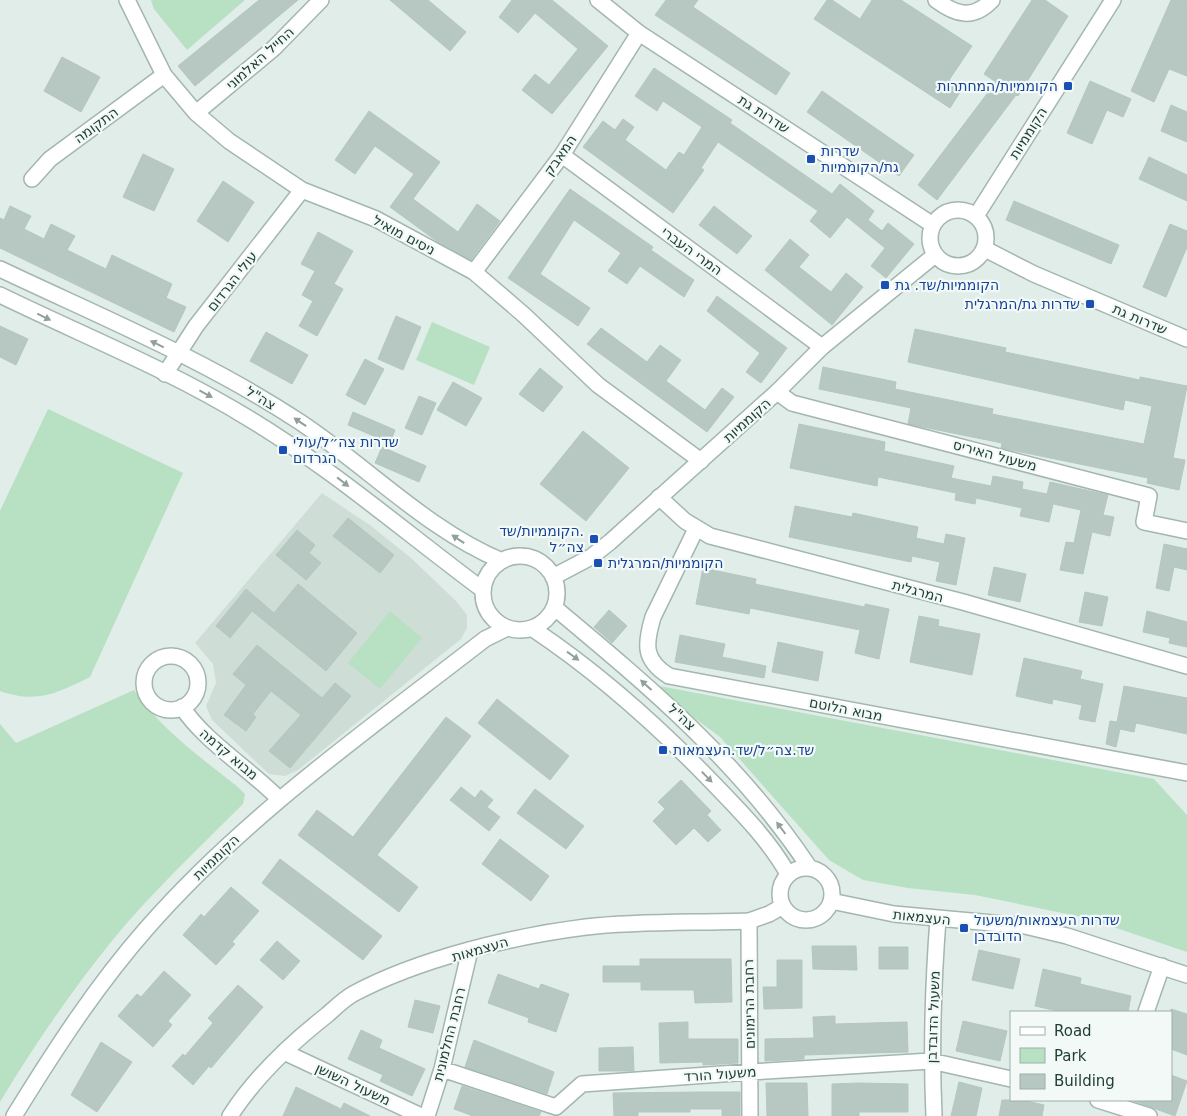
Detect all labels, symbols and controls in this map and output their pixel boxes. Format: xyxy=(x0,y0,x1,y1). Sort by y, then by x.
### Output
street label: החייל האלמוני xyxy=(223,23,297,93)
place label: הקוממיות/המחתרות xyxy=(937,78,1058,94)
marker: הקוממיות/המחתרות xyxy=(1062,80,1074,92)
street label: שדרות גת xyxy=(735,92,793,137)
street label: התקומה xyxy=(71,104,121,146)
street label: הקוממיות xyxy=(1006,104,1050,162)
street label: המאבק xyxy=(540,132,580,178)
place label: שדרות גת/הקוממיות xyxy=(821,143,899,175)
marker: שדרות גת/הקוממיות xyxy=(805,153,817,165)
street label: ניסים מואיל xyxy=(370,212,438,258)
street label: המרי העברי xyxy=(659,224,725,278)
street label: עולי הגרדום xyxy=(204,248,260,314)
place label: הקוממיות/שד. גת xyxy=(895,277,999,293)
marker: הקוממיות/שד. גת xyxy=(879,279,891,291)
place label: שדרות גת/המרגלית xyxy=(965,296,1080,312)
marker: שדרות גת/המרגלית xyxy=(1084,298,1096,310)
street label: שדרות גת xyxy=(1110,300,1170,338)
one-way arrow xyxy=(37,313,51,321)
one-way arrow xyxy=(150,339,165,348)
street label: צה"ל xyxy=(243,383,279,413)
one-way arrow xyxy=(199,390,213,398)
street label: הקוממיות xyxy=(720,395,774,445)
one-way arrow xyxy=(293,417,306,427)
place label: שדרות צה״ל/עולי הגרדום xyxy=(293,434,399,466)
street label: משעול האיריס xyxy=(951,436,1039,474)
marker: שדרות צה״ל/עולי הגרדום xyxy=(277,444,289,456)
one-way arrow xyxy=(336,477,349,488)
place label: הקוממיות/שד. צה״ל xyxy=(499,523,584,555)
marker: הקוממיות/שד. צה״ל xyxy=(588,533,600,545)
one-way arrow xyxy=(452,535,465,544)
place label: הקוממיות/המרגלית xyxy=(608,555,723,571)
marker: הקוממיות/המרגלית xyxy=(592,557,604,569)
street label: המרגלית xyxy=(891,576,945,606)
one-way arrow xyxy=(566,651,579,662)
one-way arrow xyxy=(639,679,652,690)
street label: מבוא הלוטם xyxy=(808,694,884,724)
street label: צה"ל xyxy=(665,700,699,734)
street label: מבוא קדמה xyxy=(196,725,262,783)
place label: שד.צה״ל/שד.העצמאות xyxy=(673,742,814,758)
marker: שד.צה״ל/שד.העצמאות xyxy=(657,744,669,756)
one-way arrow xyxy=(701,771,713,783)
one-way arrow xyxy=(776,822,787,835)
street label: הקוממיות xyxy=(190,831,242,883)
street label: העצמאות xyxy=(892,906,952,928)
place label: שדרות העצמאות/משעול הדובדבן xyxy=(974,912,1120,944)
marker: שדרות העצמאות/משעול הדובדבן xyxy=(958,922,970,934)
street label: העצמאות xyxy=(450,933,510,965)
street label: רחבת הרימונים xyxy=(740,959,758,1049)
street label: משעול הדובדבן xyxy=(923,970,943,1064)
street label: רחבת החלמונית xyxy=(430,985,468,1083)
legend xyxy=(1010,1011,1172,1101)
text: Road xyxy=(1054,1022,1092,1040)
text: Park xyxy=(1054,1047,1087,1065)
street label: משעול השושן xyxy=(313,1060,393,1108)
street label: משעול הורד xyxy=(683,1063,757,1085)
text: Building xyxy=(1054,1072,1115,1090)

